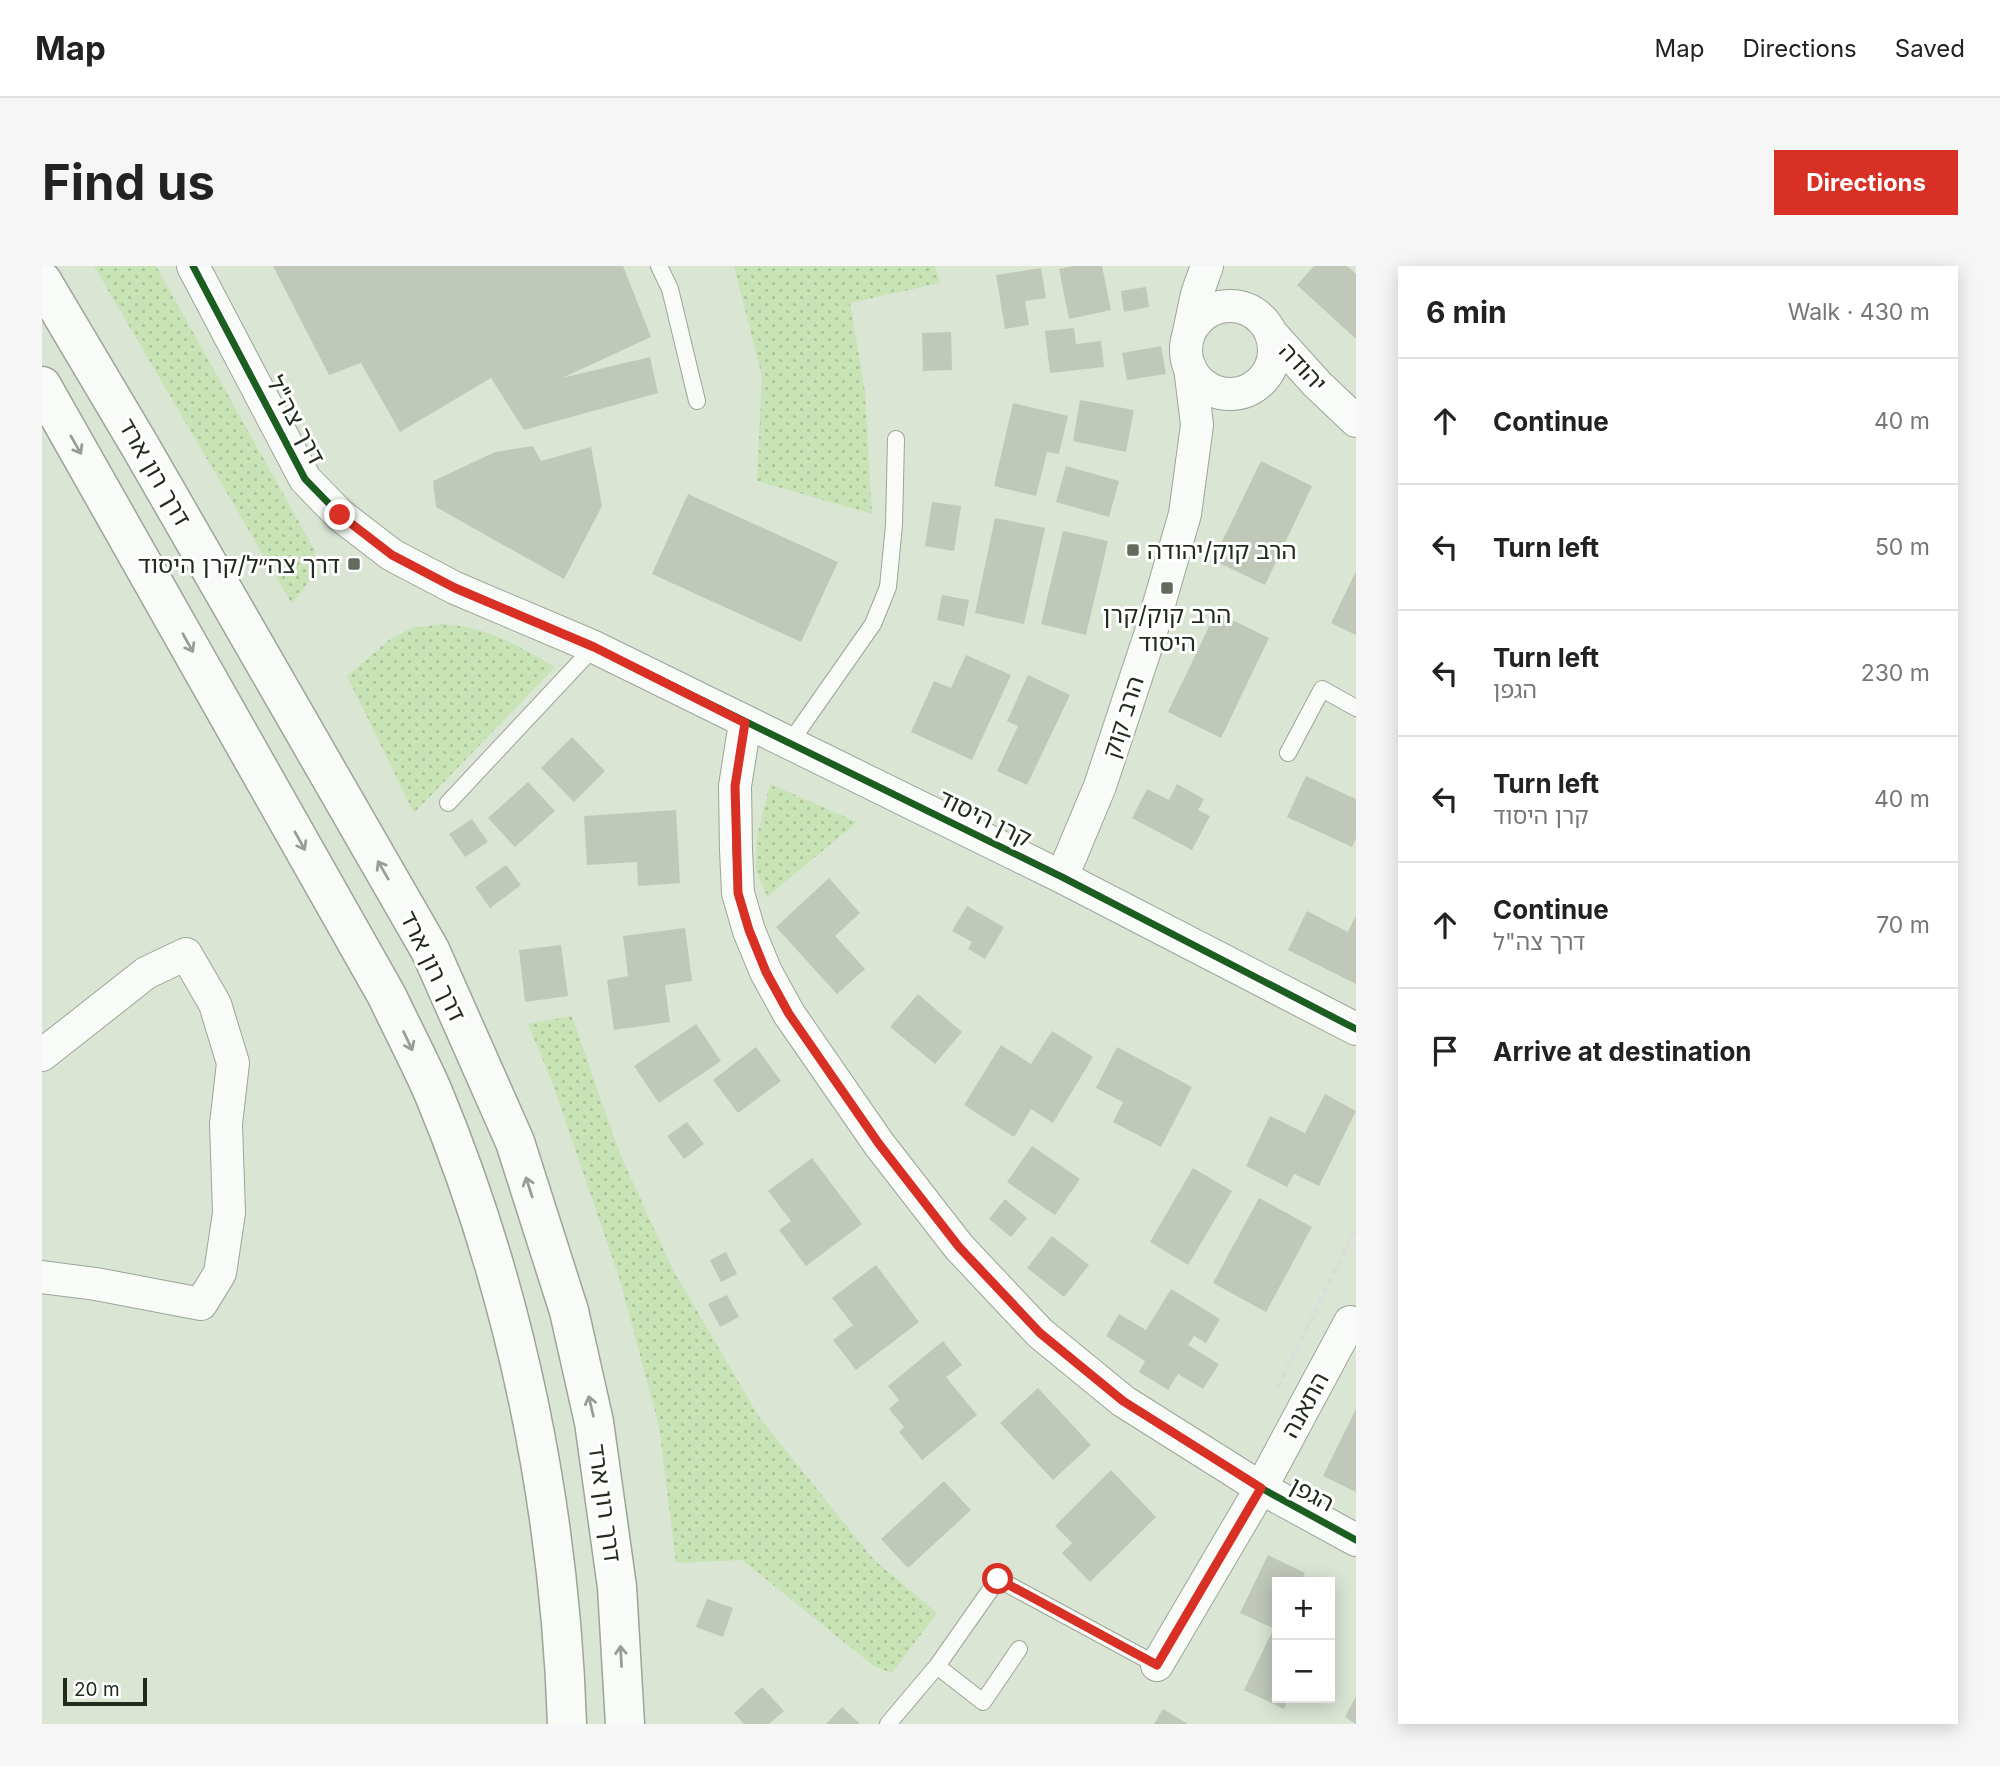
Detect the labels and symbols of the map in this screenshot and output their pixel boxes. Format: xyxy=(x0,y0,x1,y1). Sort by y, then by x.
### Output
street label: יהודה xyxy=(1273,336,1333,398)
street label: דרך צה"ל xyxy=(261,371,331,469)
street label: דרך רון ארד xyxy=(113,413,197,531)
one-way arrow xyxy=(69,434,83,454)
route end xyxy=(324,499,355,530)
place label: הרב קוק/יהודה xyxy=(1147,536,1297,565)
marker: הרב קוק/יהודה xyxy=(1125,542,1141,558)
place label: דרך צה״ל/קרן היסוד xyxy=(138,550,340,579)
marker: דרך צה״ל/קרן היסוד xyxy=(346,556,362,572)
marker: הרב קוק/קרן היסוד xyxy=(1159,580,1175,596)
place label: הרב קוק/קרן היסוד xyxy=(1103,600,1231,657)
one-way arrow xyxy=(181,632,195,652)
street label: הרב קוק xyxy=(1096,672,1150,762)
street label: קרן היסוד xyxy=(934,783,1036,853)
one-way arrow xyxy=(294,830,307,851)
one-way arrow xyxy=(376,860,390,880)
street label: דרך רון ארד xyxy=(394,906,472,1026)
one-way arrow xyxy=(402,1030,415,1051)
one-way arrow xyxy=(522,1176,535,1198)
street label: התאנה xyxy=(1275,1367,1335,1443)
one-way arrow xyxy=(583,1395,597,1418)
street label: דרך רון ארד xyxy=(582,1442,628,1564)
street label: הגפן xyxy=(1285,1470,1339,1518)
route start xyxy=(982,1563,1013,1594)
one-way arrow xyxy=(614,1645,627,1668)
scale bar xyxy=(63,1675,147,1707)

